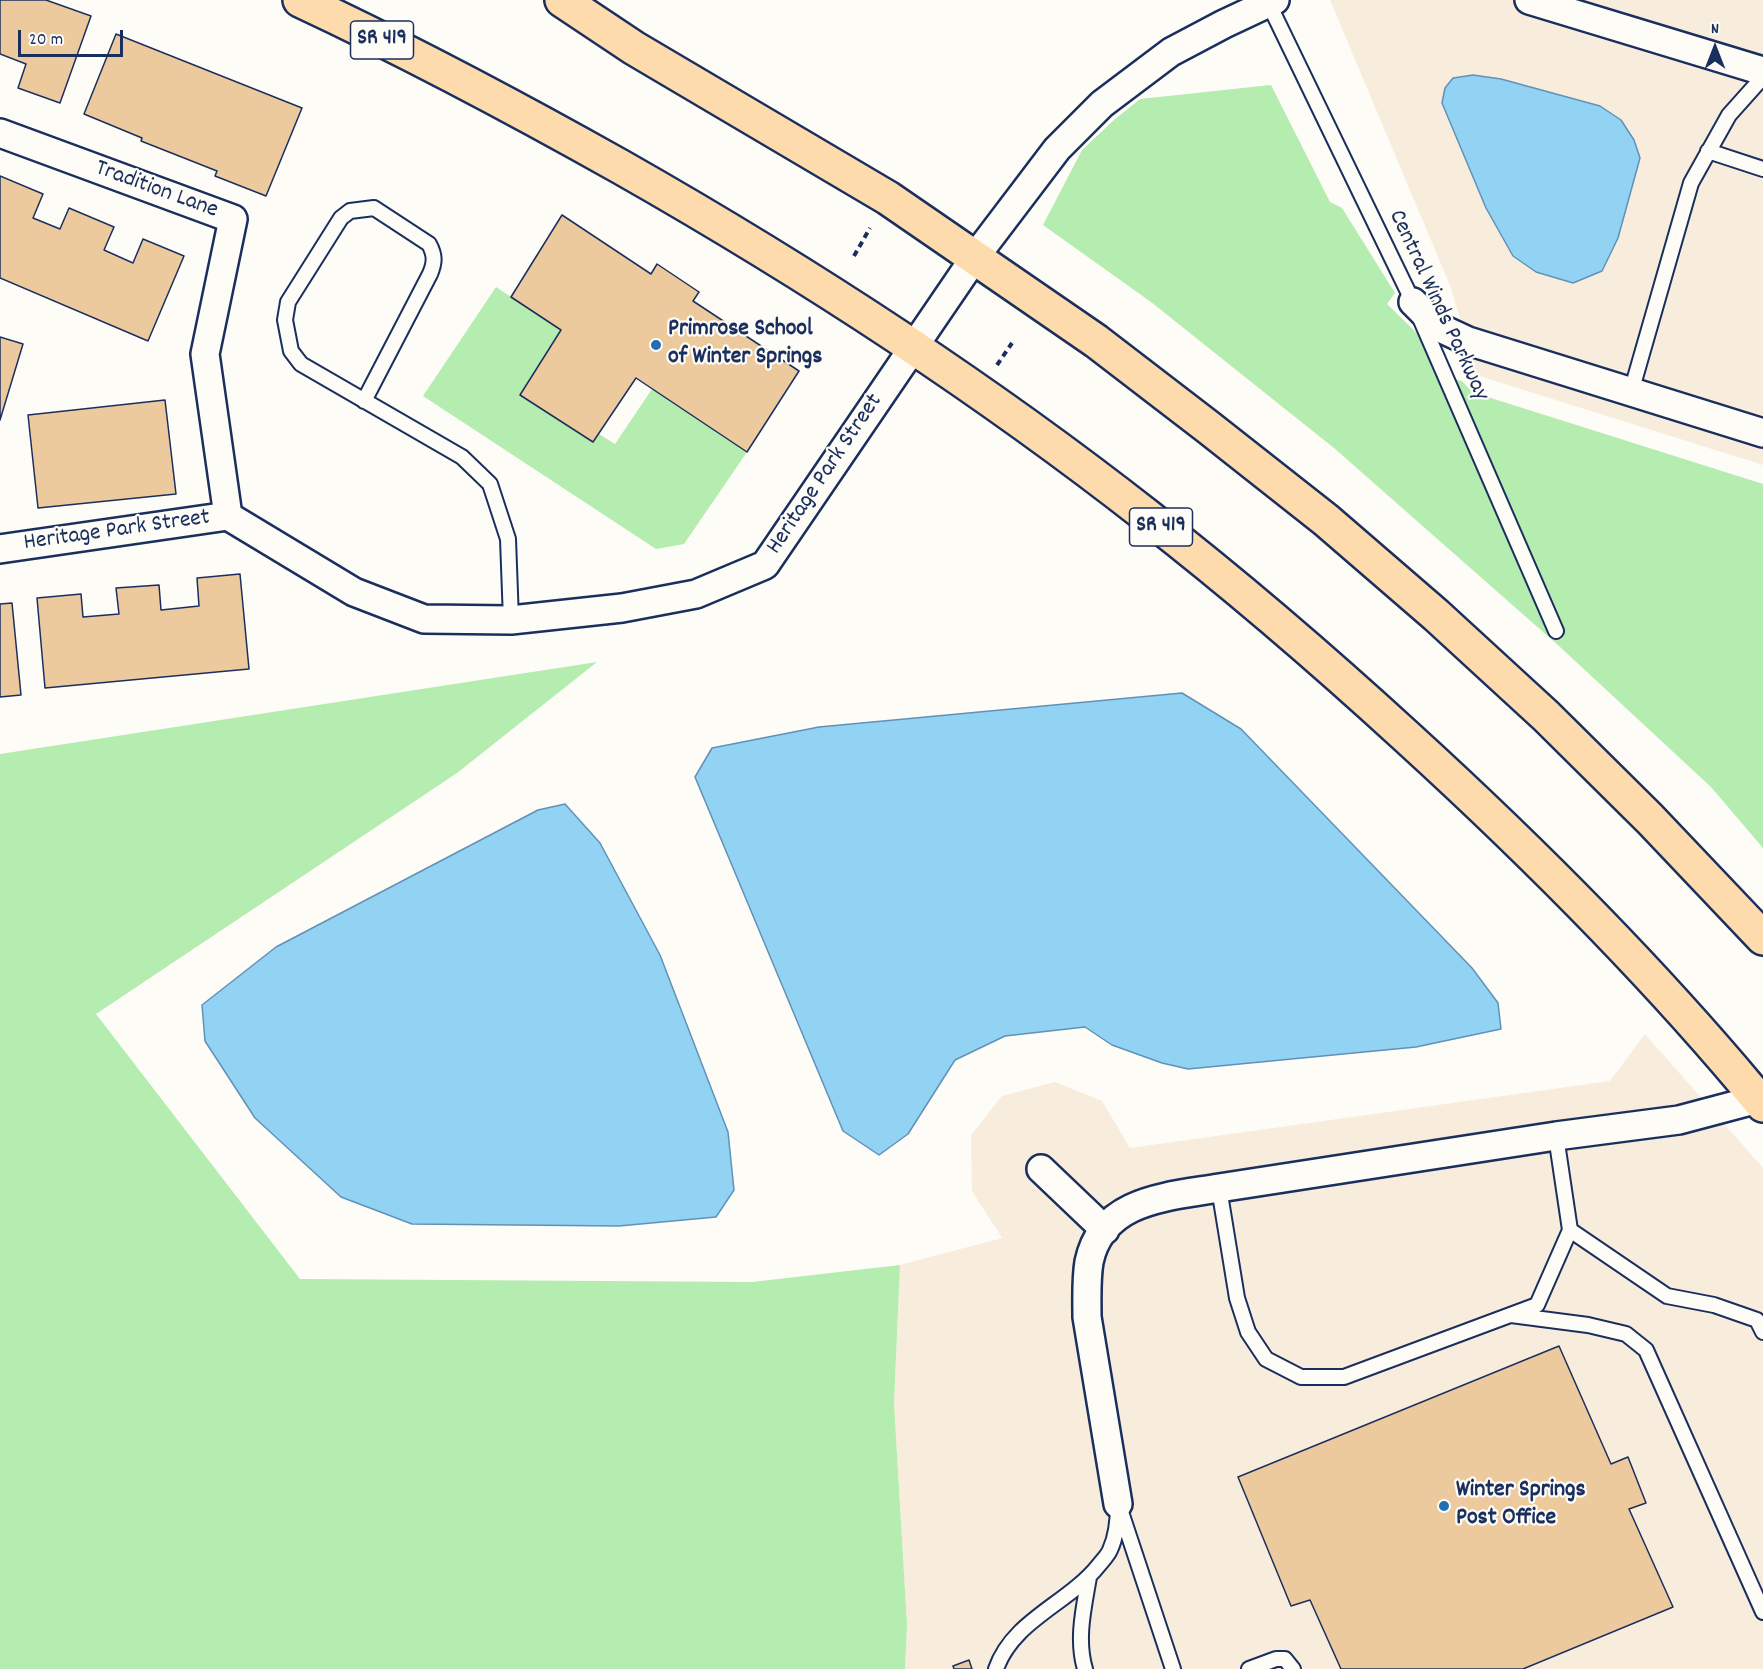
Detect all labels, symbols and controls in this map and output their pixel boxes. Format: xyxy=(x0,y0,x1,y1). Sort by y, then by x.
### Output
scale bar xyxy=(21,18,126,56)
north arrow xyxy=(1685,18,1745,78)
text: N xyxy=(1711,18,1719,41)
road number: SR 419 xyxy=(350,21,413,59)
text: 20 m xyxy=(29,28,63,53)
street label: Tradition Lane xyxy=(91,155,221,227)
street label: Central Winds Parkway xyxy=(1380,206,1494,406)
place label: Primrose School of Winter Springs xyxy=(668,317,822,373)
marker: Primrose School of Winter Springs xyxy=(649,338,663,352)
street label: Heritage Park Street xyxy=(762,389,890,561)
street label: Heritage Park Street xyxy=(22,505,212,559)
road number: SR 419 xyxy=(1130,508,1192,546)
place label: Winter Springs Post Office xyxy=(1456,1478,1586,1534)
marker: Winter Springs Post Office xyxy=(1437,1499,1451,1513)

